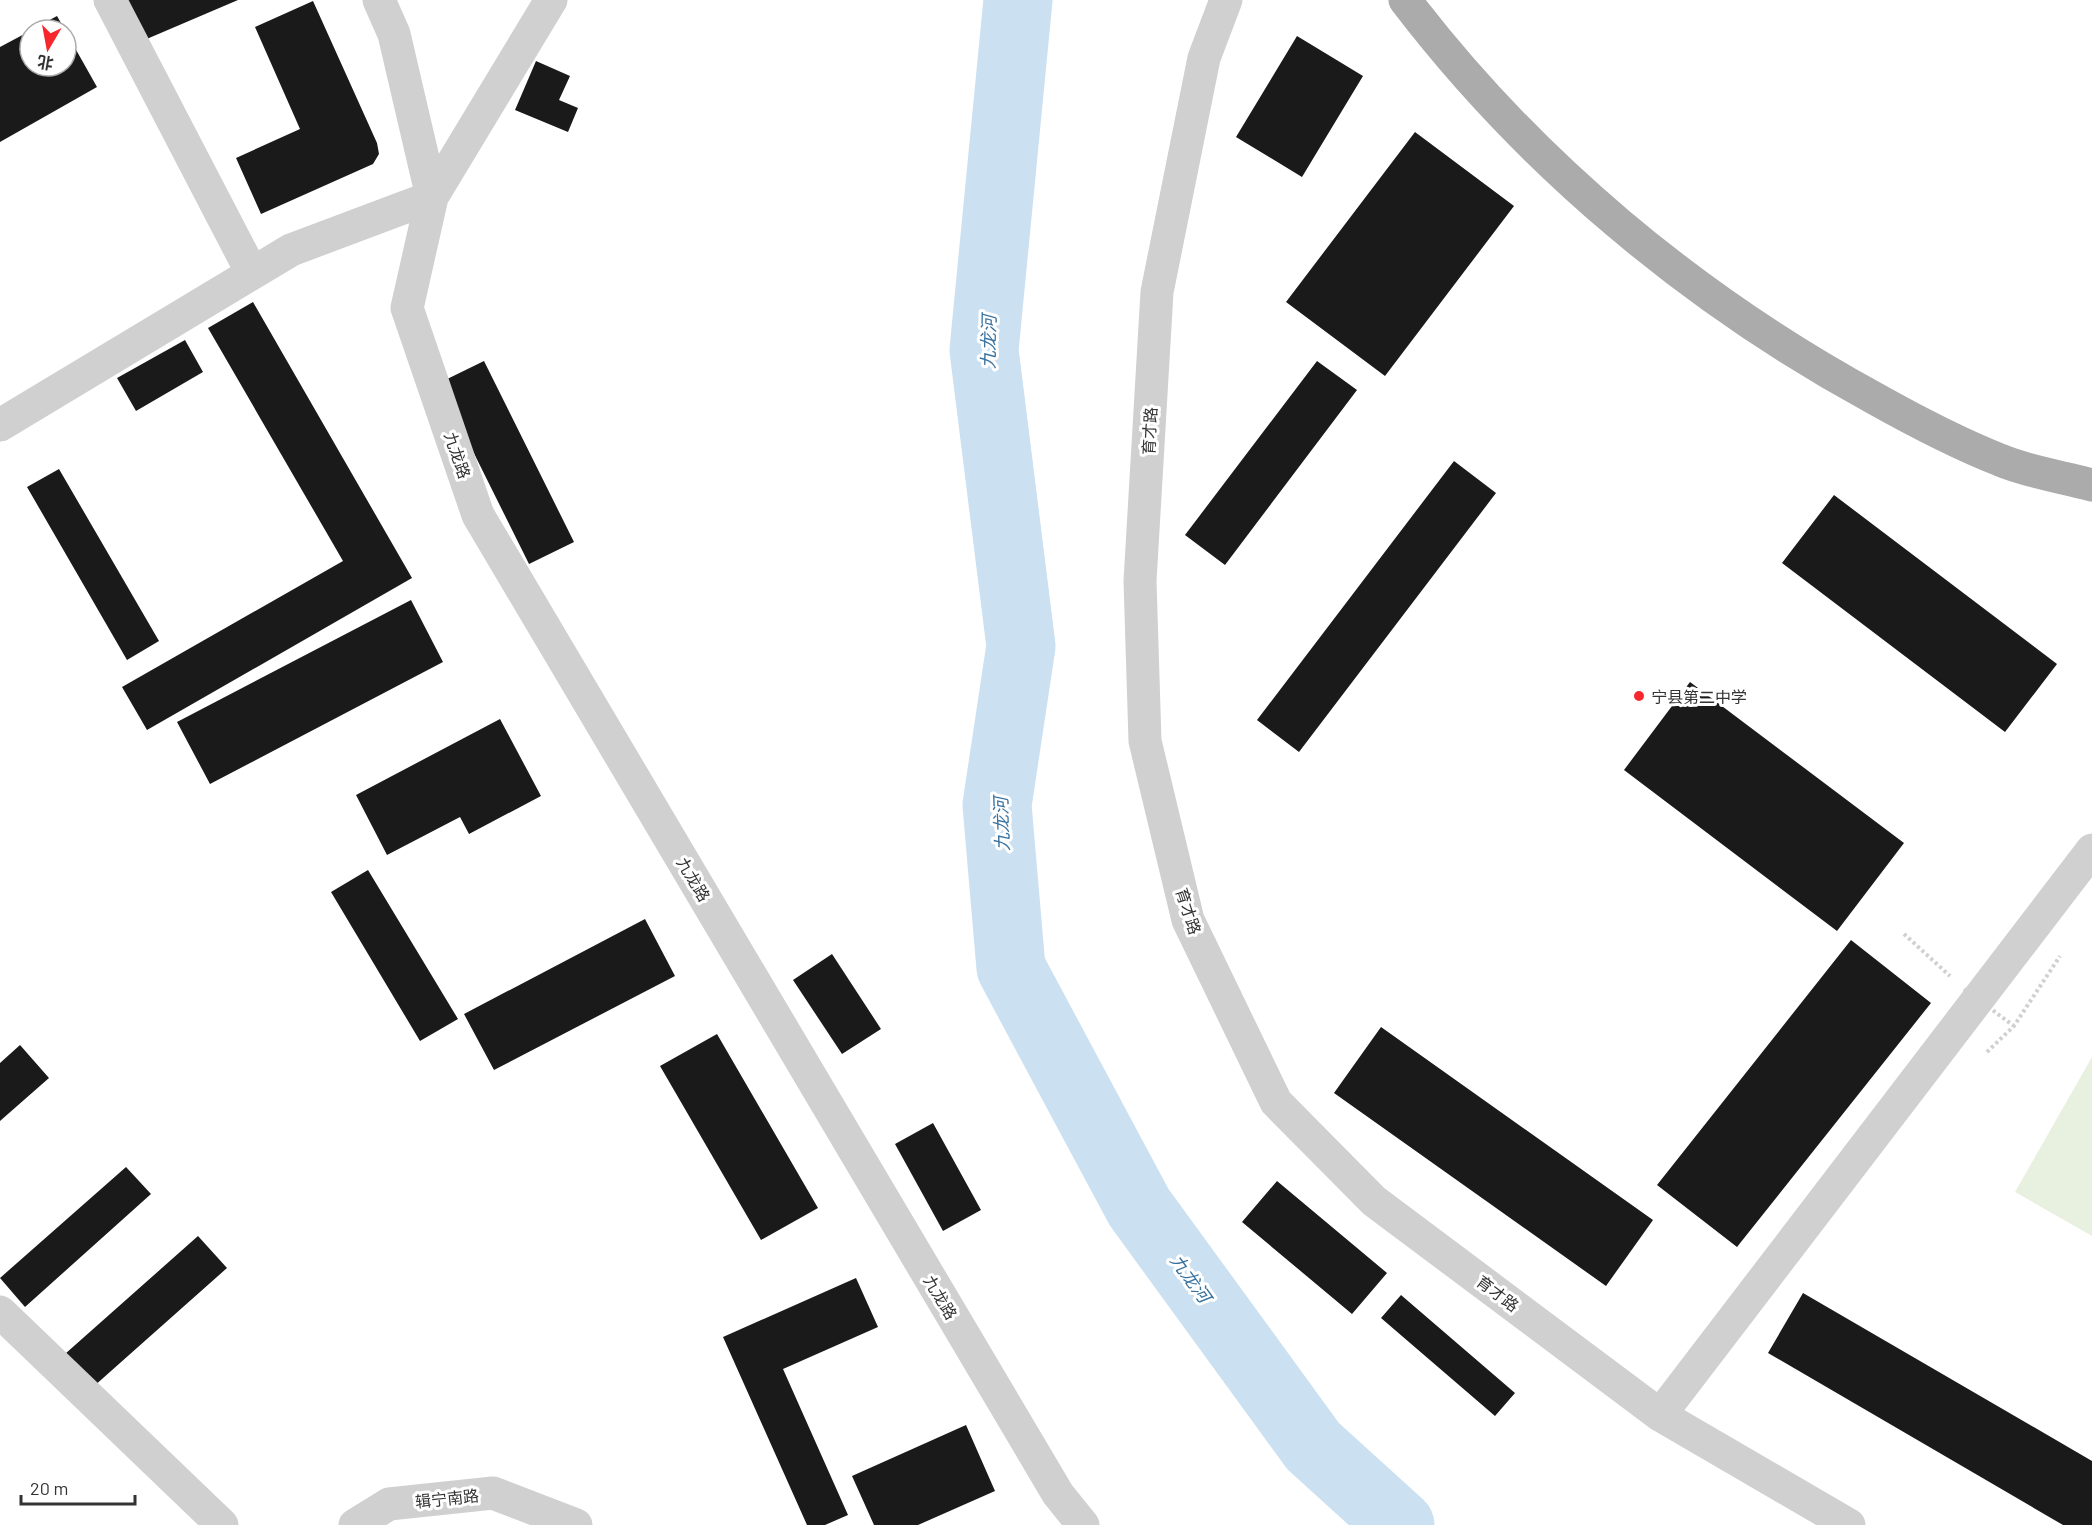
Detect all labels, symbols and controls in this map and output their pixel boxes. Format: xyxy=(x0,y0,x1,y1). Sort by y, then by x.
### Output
north arrow xyxy=(18,18,78,78)
text: 北 xyxy=(36,53,55,74)
water label: 九龙河 xyxy=(977,312,1000,369)
street label: 育才路 xyxy=(1138,407,1160,455)
street label: 九龙路 xyxy=(441,429,475,481)
place label: 宁县第二中学 xyxy=(1651,687,1747,706)
marker: 宁县第二中学 xyxy=(1632,689,1646,703)
water label: 九龙河 xyxy=(989,794,1013,851)
street label: 九龙路 xyxy=(673,854,715,904)
street label: 育才路 xyxy=(1173,885,1205,937)
water label: 九龙河 xyxy=(1166,1250,1218,1309)
street label: 育才路 xyxy=(1473,1271,1523,1315)
street label: 九龙路 xyxy=(920,1272,962,1322)
scale bar xyxy=(21,1468,135,1506)
text: 20 m xyxy=(30,1477,68,1499)
street label: 辑宁南路 xyxy=(414,1485,480,1511)

